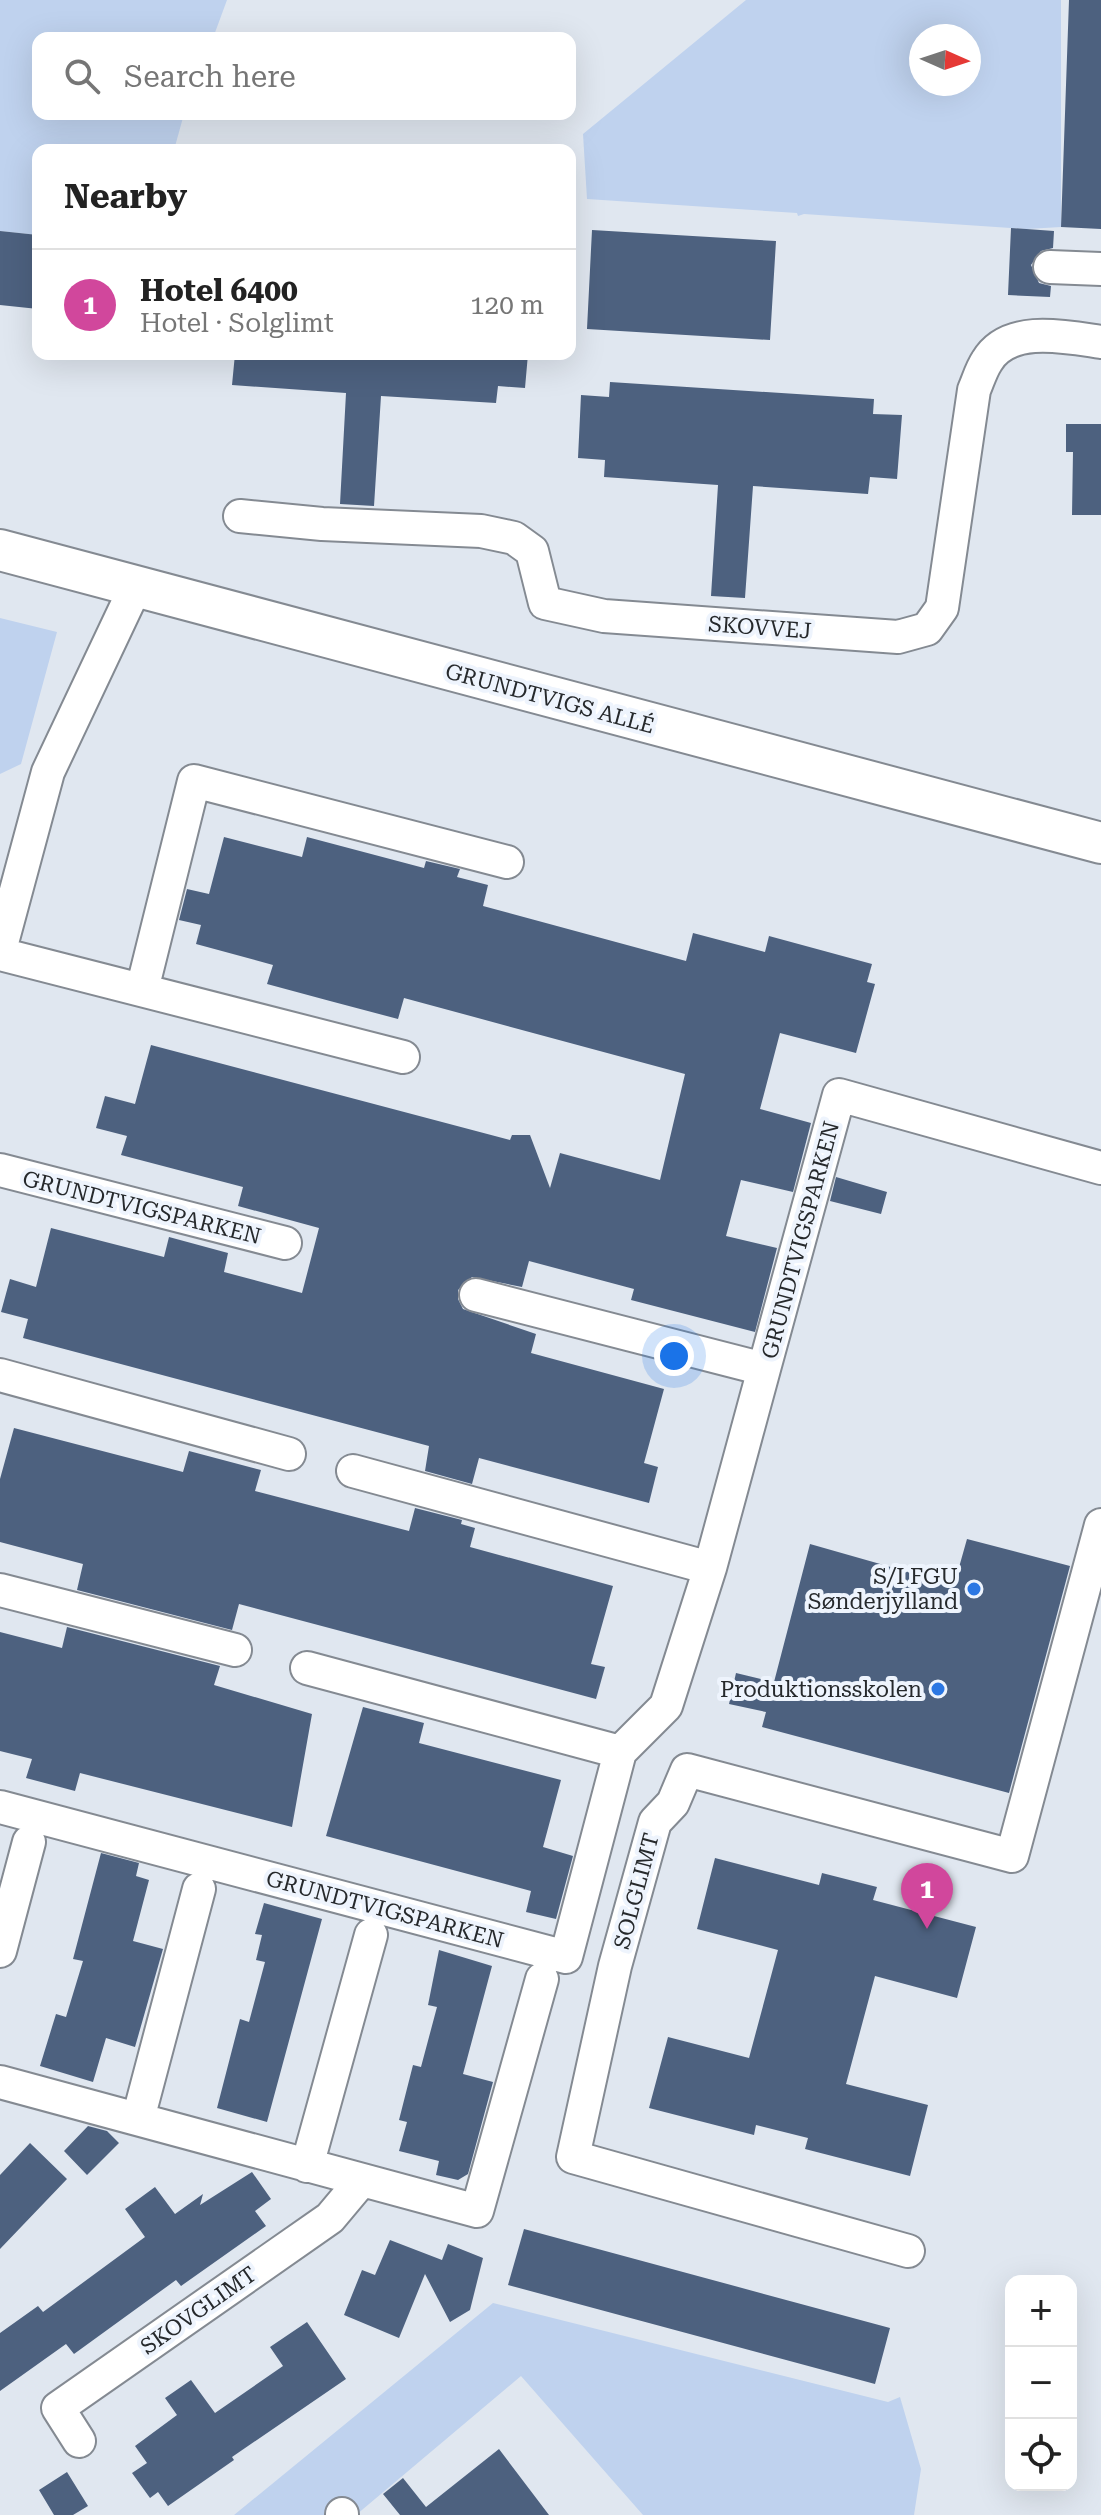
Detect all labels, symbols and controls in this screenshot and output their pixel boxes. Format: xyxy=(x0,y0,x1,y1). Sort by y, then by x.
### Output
north arrow xyxy=(909,24,981,96)
search box xyxy=(32,32,576,120)
icon: search xyxy=(60,54,104,98)
text: Search here xyxy=(124,59,296,94)
text: Nearby xyxy=(64,176,187,216)
text: Hotel 6400 xyxy=(140,273,298,308)
text: 1 xyxy=(83,290,97,320)
text: 120 m xyxy=(470,290,544,320)
text: Hotel · Solglimt xyxy=(140,308,334,338)
street label: SKOVVEJ xyxy=(707,611,813,644)
street label: GRUNDTVIGS ALLÉ xyxy=(443,658,657,738)
street label: GRUNDTVIGSPARKEN xyxy=(757,1119,844,1362)
street label: GRUNDTVIGSPARKEN xyxy=(20,1166,264,1249)
your location xyxy=(654,1336,694,1376)
place label: S/I FGU Sønderjylland xyxy=(808,1564,958,1614)
marker: S/I FGU Sønderjylland xyxy=(965,1580,983,1598)
place label: Produktionsskolen xyxy=(720,1677,922,1702)
marker: Produktionsskolen xyxy=(929,1680,947,1698)
street label: SOLGLIMT xyxy=(609,1830,664,1952)
pin: 1 xyxy=(901,1863,953,1929)
street label: GRUNDTVIGSPARKEN xyxy=(263,1866,506,1953)
street label: SKOVGLIMT xyxy=(136,2261,261,2359)
map controls xyxy=(1005,2275,1077,2491)
button: + xyxy=(1005,2275,1077,2347)
button: − xyxy=(1005,2347,1077,2419)
button: locate xyxy=(1005,2419,1077,2491)

